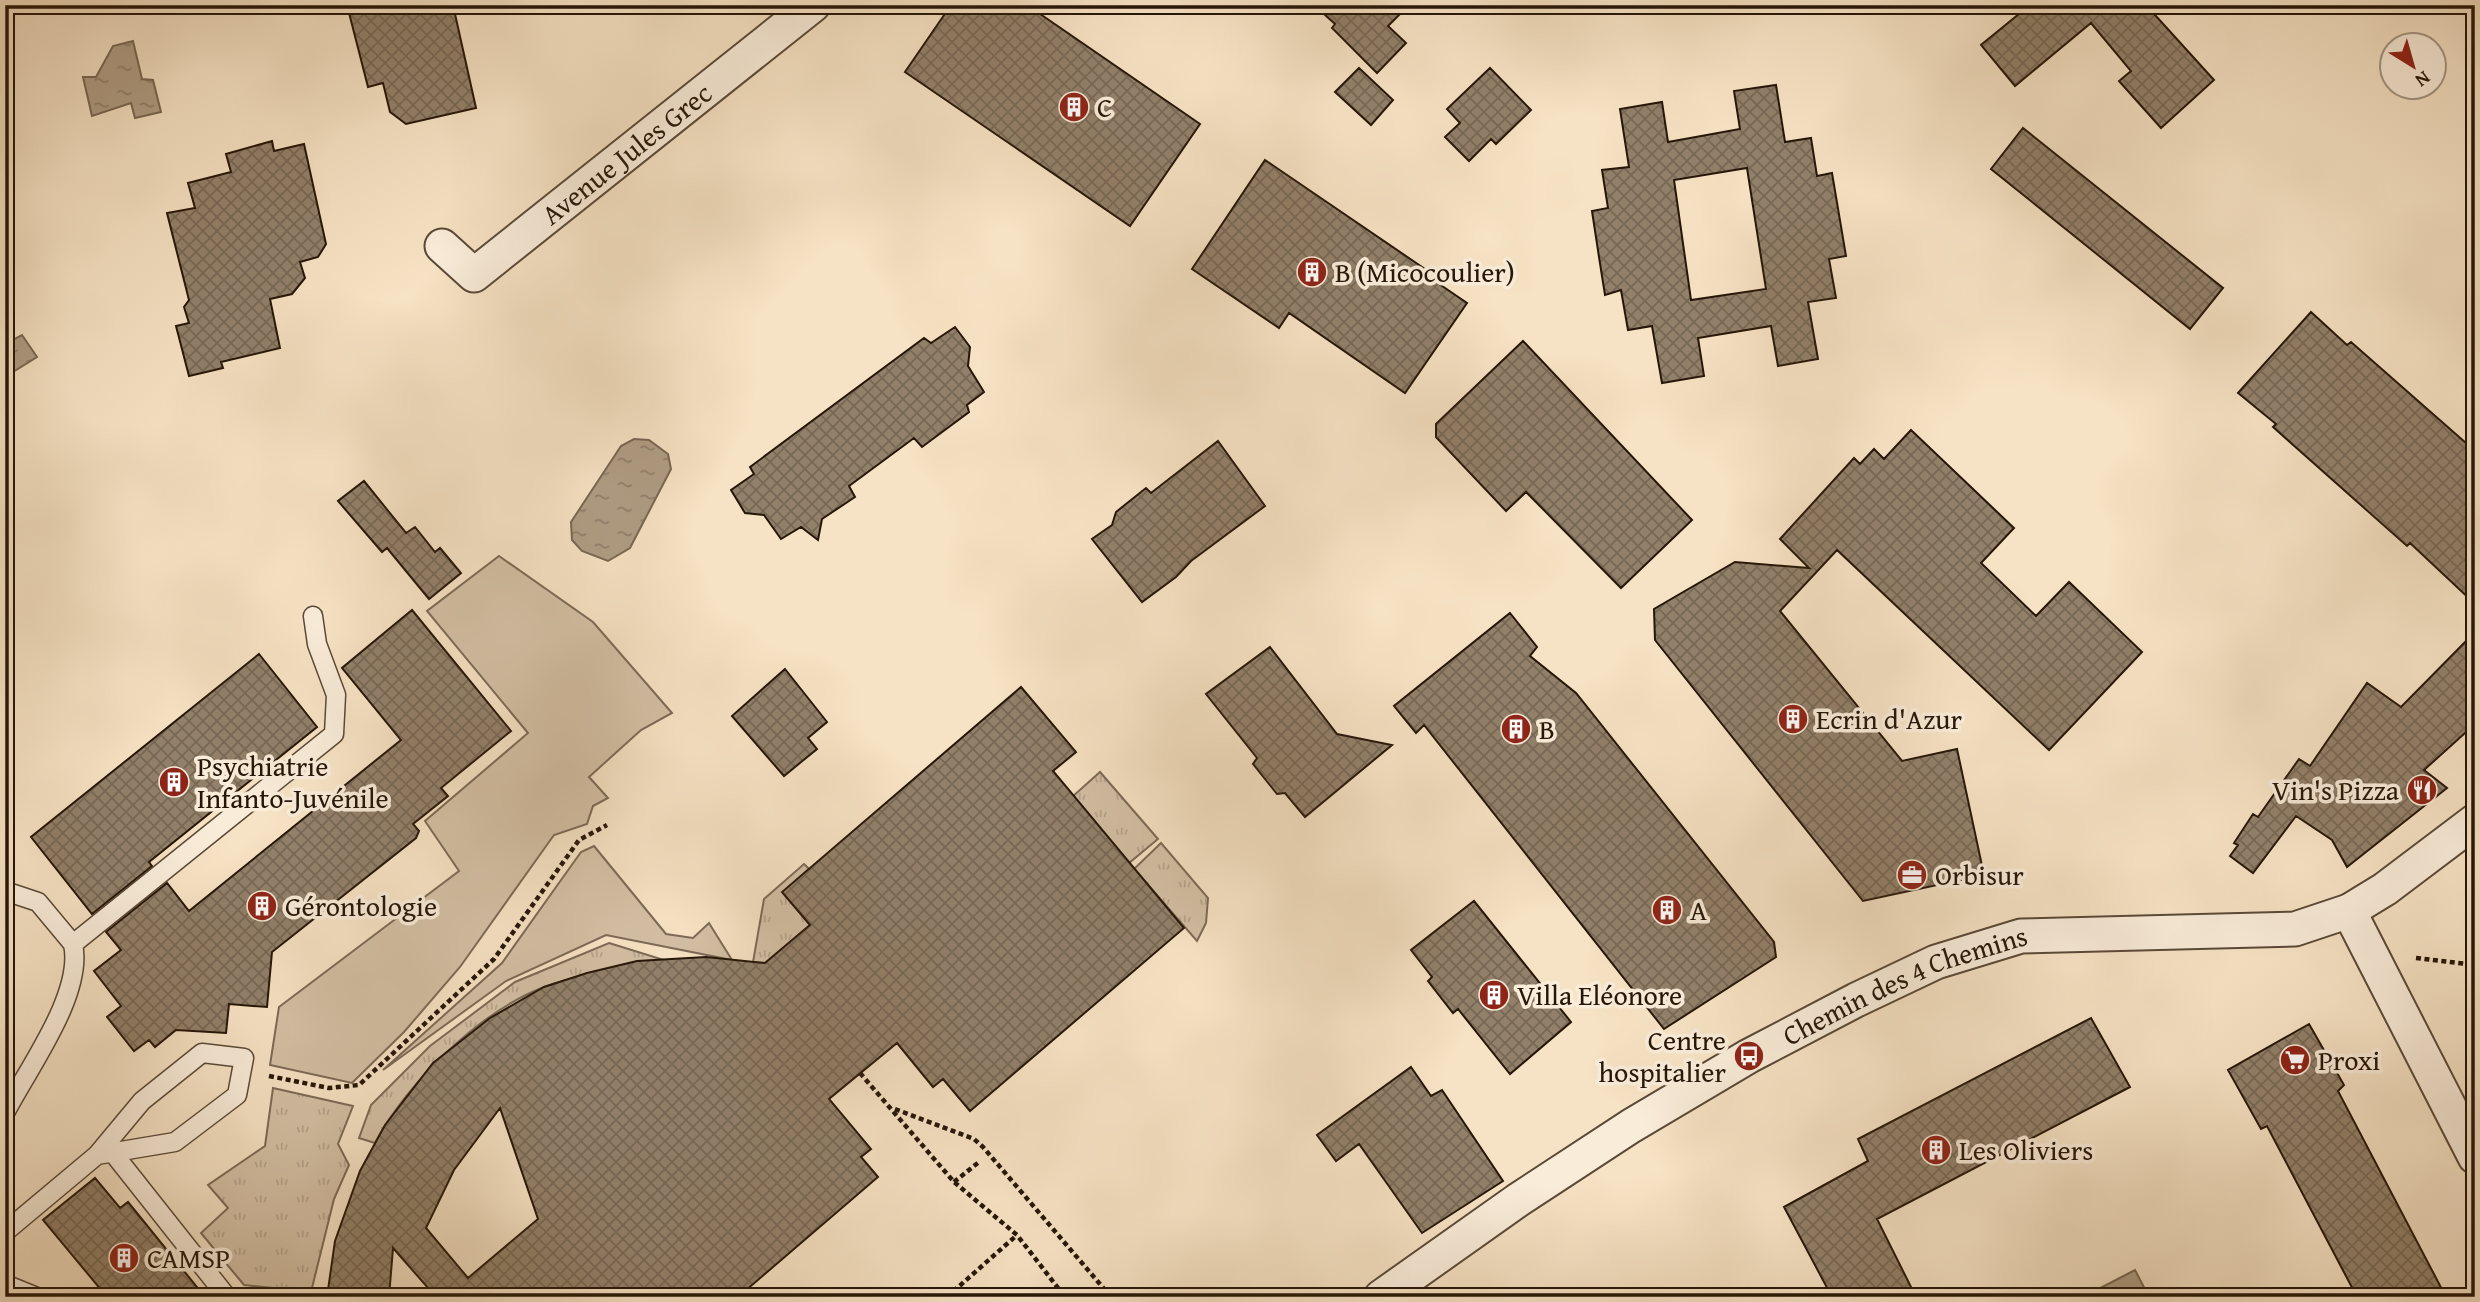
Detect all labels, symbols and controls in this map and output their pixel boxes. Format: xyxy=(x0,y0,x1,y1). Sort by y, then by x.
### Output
north arrow xyxy=(2378,32,2448,102)
text: N xyxy=(2409,65,2437,95)
street label: Avenue Jules Grec xyxy=(532,72,720,234)
place label: C xyxy=(1097,86,1112,127)
building icon: C xyxy=(1057,90,1091,124)
place label: B (Micocoulier) xyxy=(1335,251,1515,292)
building icon: B (Micocoulier) xyxy=(1295,255,1329,289)
place label: Ecrin d'Azur xyxy=(1816,698,1962,739)
building icon: Ecrin d'Azur xyxy=(1776,702,1810,736)
place label: B xyxy=(1539,708,1555,749)
building icon: B xyxy=(1499,712,1533,746)
place label: Psychiatrie Infanto-Juvénile xyxy=(197,745,389,818)
building icon: Psychiatrie Infanto-Juvénile xyxy=(157,765,191,799)
place label: Vin's Pizza xyxy=(2272,769,2400,810)
restaurant icon: Vin's Pizza xyxy=(2405,773,2439,807)
place label: Orbisur xyxy=(1935,854,2024,895)
office icon: Orbisur xyxy=(1895,858,1929,892)
place label: Gérontologie xyxy=(285,885,437,926)
building icon: Gérontologie xyxy=(245,889,279,923)
place label: A xyxy=(1690,889,1707,930)
building icon: A xyxy=(1650,893,1684,927)
street label: Chemin des 4 Chemins xyxy=(1775,914,2032,1055)
place label: Villa Eléonore xyxy=(1517,974,1682,1015)
building icon: Villa Eléonore xyxy=(1477,978,1511,1012)
place label: Centre hospitalier xyxy=(1598,1019,1726,1092)
bus stop icon: Centre hospitalier xyxy=(1732,1039,1766,1073)
place label: Proxi xyxy=(2318,1039,2380,1080)
supermarket icon: Proxi xyxy=(2278,1043,2312,1077)
place label: Les Oliviers xyxy=(1959,1129,2093,1170)
building icon: Les Oliviers xyxy=(1919,1133,1953,1167)
place label: CAMSP xyxy=(147,1237,230,1278)
building icon: CAMSP xyxy=(107,1241,141,1275)

